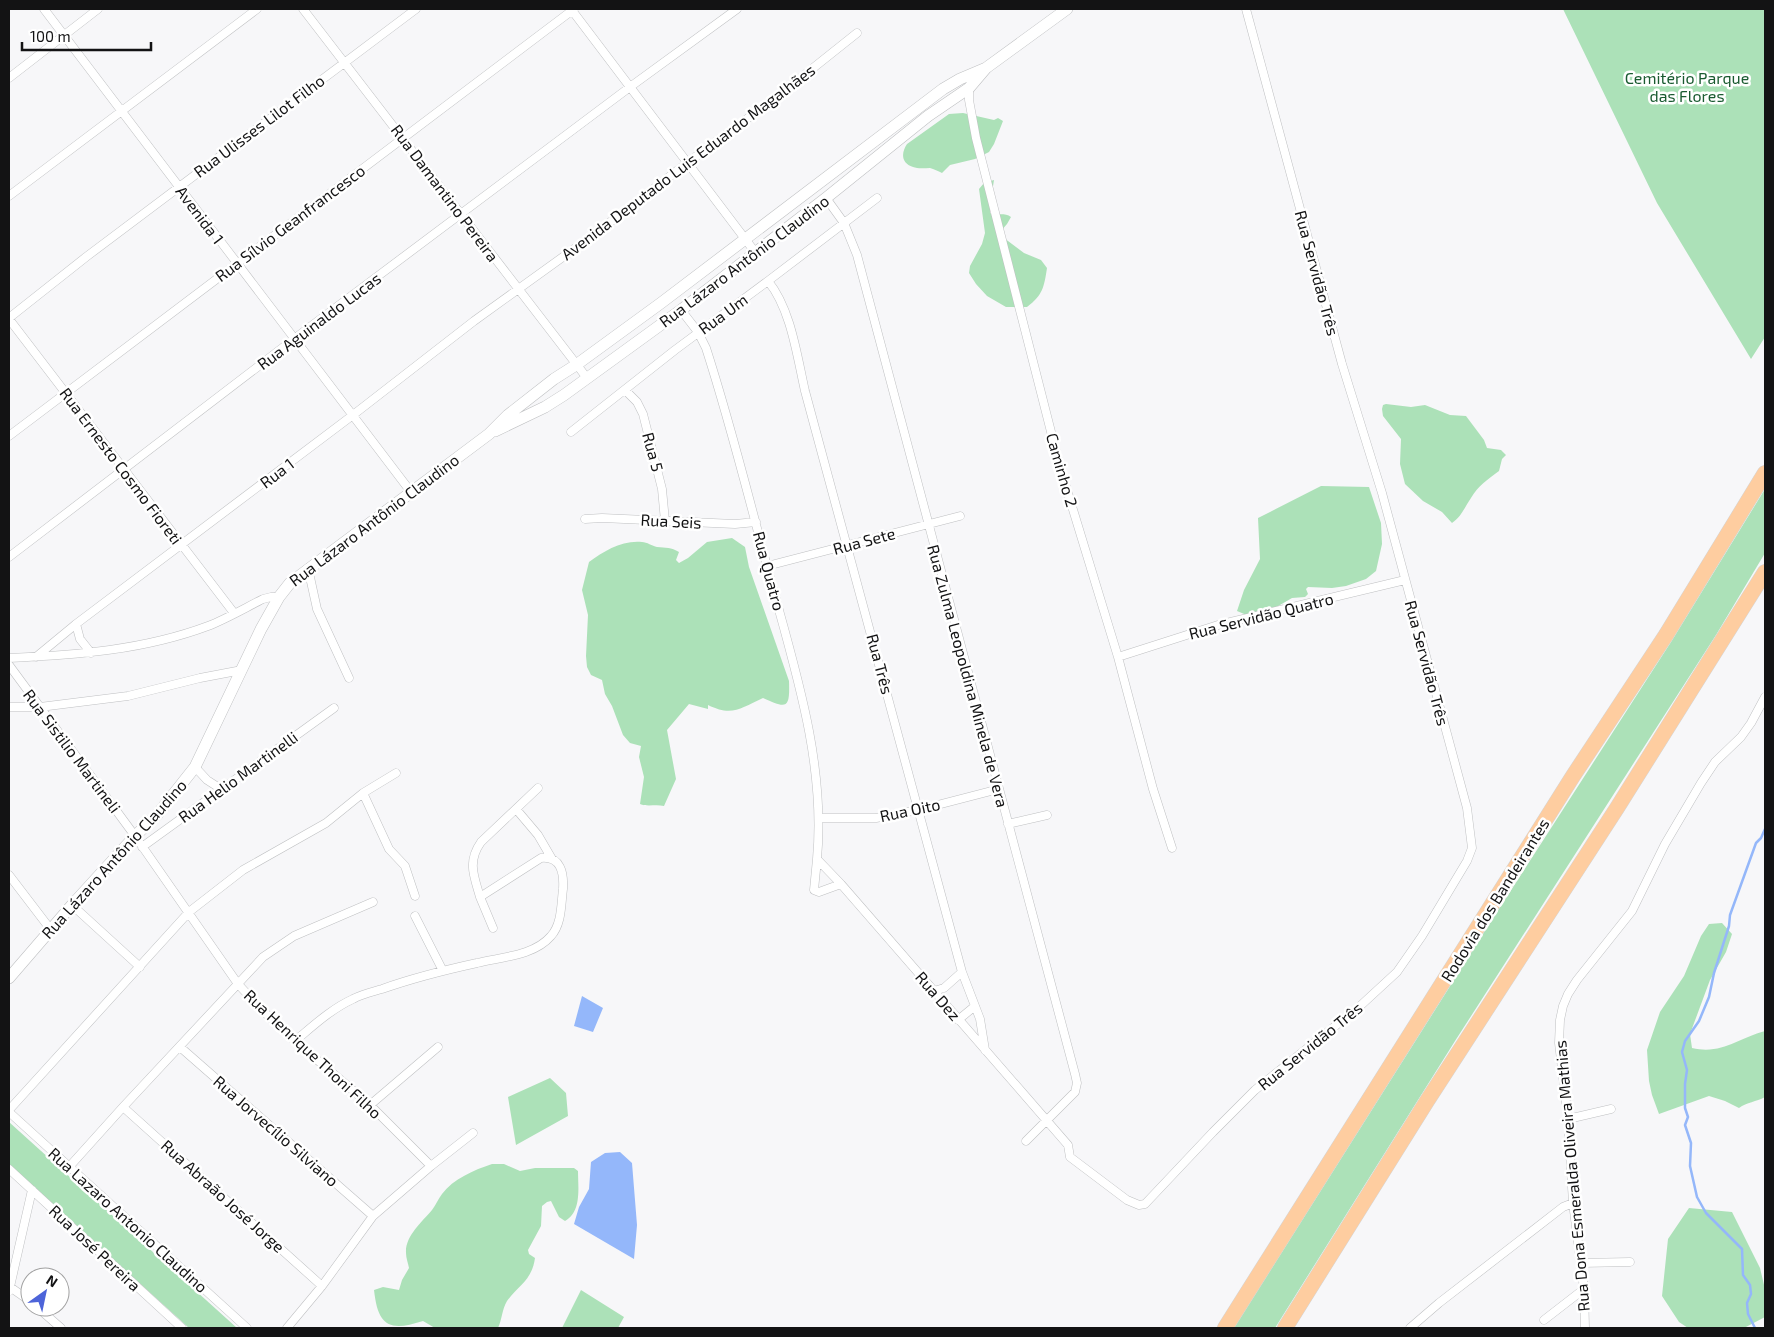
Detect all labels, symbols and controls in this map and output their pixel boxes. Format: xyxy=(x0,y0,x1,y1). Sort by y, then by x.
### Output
scale bar xyxy=(22,20,151,52)
text: 100 m xyxy=(30,27,71,45)
street label: Avenida Deputado Luis Eduardo Magalhães xyxy=(557,60,818,263)
park label: Cemitério Parque das Flores xyxy=(1625,68,1749,105)
street label: Rua Ulisses Lilot Filho xyxy=(190,70,328,181)
street label: Rua Damantino Pereira xyxy=(388,120,503,265)
street label: Rua Sílvio Geanfrancesco xyxy=(211,160,368,285)
street label: Avenida 1 xyxy=(172,182,228,247)
street label: Rua Lázaro Antônio Claudino xyxy=(655,191,832,331)
street label: Rua Servidão Três xyxy=(1292,208,1343,338)
street label: Rua Aguinaldo Lucas xyxy=(253,268,384,373)
street label: Rua Um xyxy=(694,289,751,338)
street label: Rua Ernesto Cosmo Fioreti xyxy=(56,384,186,548)
street label: Rua 5 xyxy=(639,430,668,474)
street label: Caminho 2 xyxy=(1043,431,1082,509)
street label: Rua Lázaro Antônio Claudino xyxy=(285,450,462,590)
street label: Rua 1 xyxy=(256,454,297,492)
street label: Rua Seis xyxy=(640,509,702,532)
street label: Rua Sete xyxy=(831,523,897,558)
street label: Rua Quatro xyxy=(749,529,789,613)
street label: Rua Zulma Leopoldina Minela de Vera xyxy=(924,542,1013,809)
street label: Rua Servidão Quatro xyxy=(1187,588,1335,644)
street label: Rua Servidão Três xyxy=(1402,598,1453,728)
street label: Rua Três xyxy=(863,632,898,696)
street label: Rua Sistilio Martineli xyxy=(20,685,125,816)
street label: Rua Helio Martinelli xyxy=(174,727,301,826)
street label: Rua Lázaro Antônio Claudino xyxy=(37,775,190,942)
street label: Rua Oito xyxy=(878,794,942,825)
street label: Rodovia dos Bandeirantes xyxy=(1436,815,1553,985)
street label: Rua Dez xyxy=(912,967,965,1024)
street label: Rua Henrique Thoni Filho xyxy=(241,985,386,1122)
street label: Rua Servidão Três xyxy=(1254,998,1366,1094)
street label: Rua Dona Esmeralda Oliveira Mathias xyxy=(1550,1040,1593,1312)
street label: Rua Jorvecílio Silviano xyxy=(210,1071,343,1190)
street label: Rua Abraão José Jorge xyxy=(158,1135,289,1256)
street label: Rua Lazaro Antonio Claudino xyxy=(45,1143,212,1296)
street label: Rua José Pereira xyxy=(46,1201,145,1295)
north arrow xyxy=(20,1267,70,1317)
text: N xyxy=(43,1271,61,1291)

